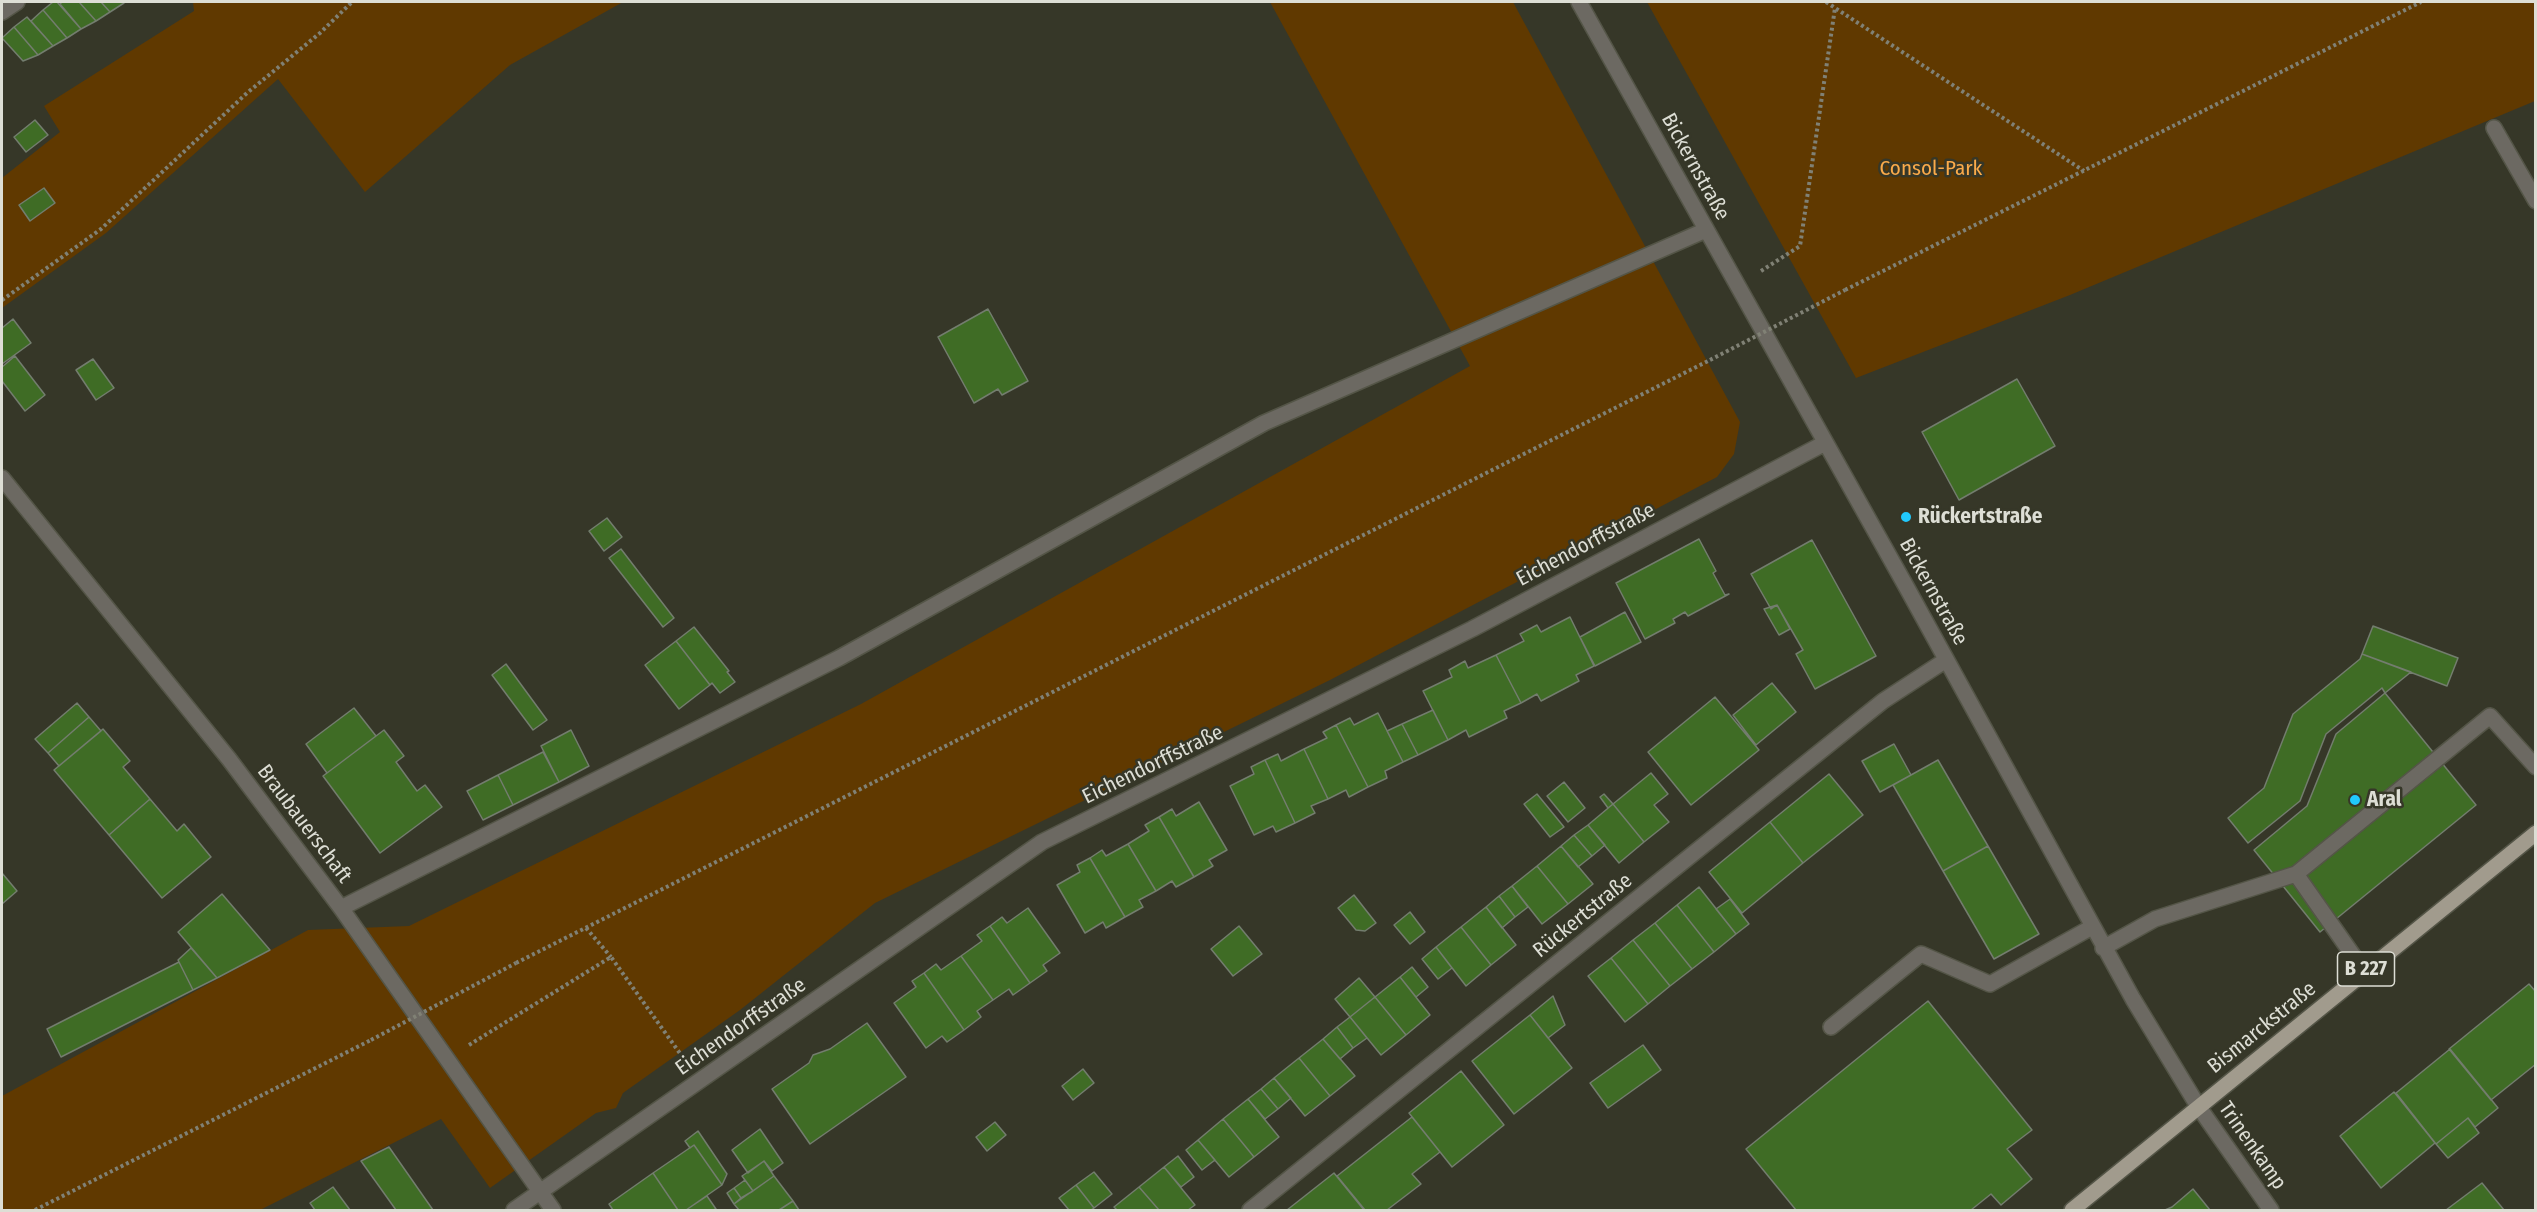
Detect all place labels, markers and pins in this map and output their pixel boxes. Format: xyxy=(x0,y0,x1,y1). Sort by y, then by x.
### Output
place label: Rückertstraße xyxy=(1918,504,2042,530)
marker: Rückertstraße xyxy=(1899,510,1913,524)
place label: Aral xyxy=(2367,787,2401,813)
marker: Aral xyxy=(2348,793,2362,807)

